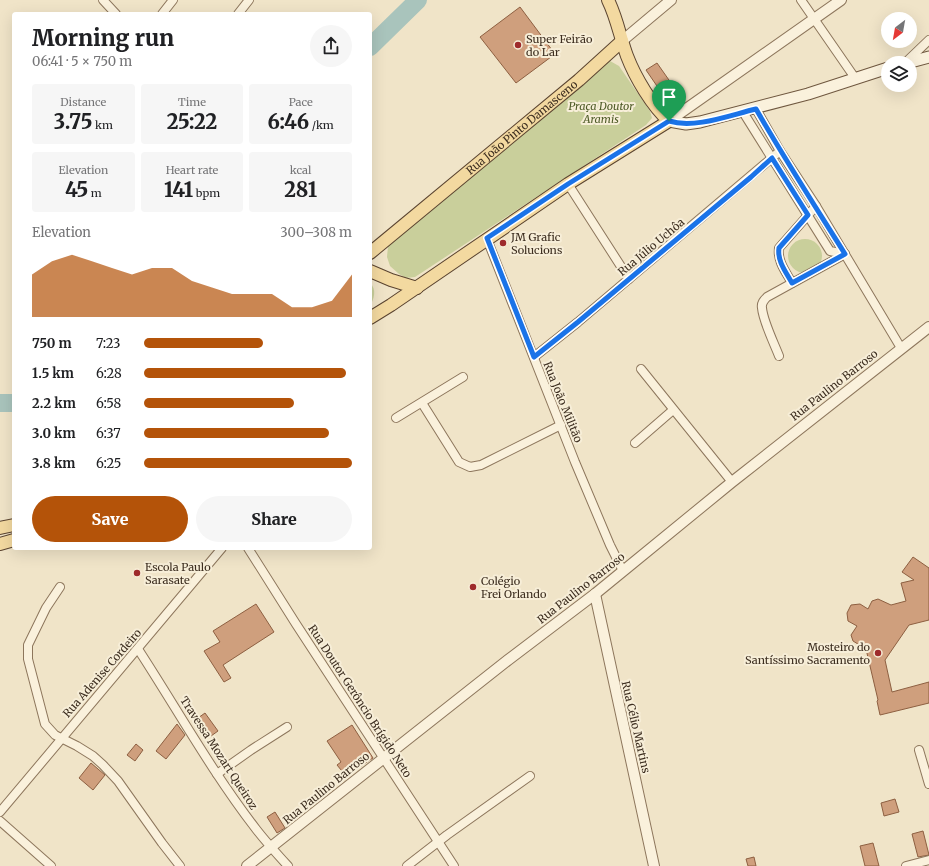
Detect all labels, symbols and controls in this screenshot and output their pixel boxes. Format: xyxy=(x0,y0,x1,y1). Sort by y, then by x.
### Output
north arrow xyxy=(881,12,917,48)
map controls xyxy=(881,12,917,92)
text: Morning run xyxy=(32,24,174,52)
button: share xyxy=(310,25,352,67)
place label: Super Feirão do Lar xyxy=(526,32,593,59)
marker: Super Feirão do Lar xyxy=(513,40,523,50)
text: 06:41 · 5 × 750 m xyxy=(32,53,132,70)
button: layers xyxy=(881,56,917,92)
street label: Rua João Pinto Damasceno xyxy=(463,77,581,178)
pin xyxy=(652,80,686,121)
icon: arrive xyxy=(658,86,680,108)
text: Distance xyxy=(60,95,106,109)
text: Time xyxy=(178,95,206,109)
text: Pace xyxy=(289,95,313,109)
park label: Praça Doutor Aramis xyxy=(568,99,634,126)
text: 3.75 xyxy=(54,109,92,134)
text: 25:22 xyxy=(167,109,217,134)
text: 6:46 xyxy=(268,109,309,134)
text: km xyxy=(92,118,113,132)
text: /km xyxy=(309,118,334,132)
text: Elevation xyxy=(58,163,108,177)
text: Heart rate xyxy=(166,163,218,177)
text: kcal xyxy=(290,163,311,177)
text: 45 xyxy=(65,177,88,202)
text: 141 xyxy=(164,177,193,202)
text: 281 xyxy=(284,177,317,202)
text: m xyxy=(88,186,102,200)
text: bpm xyxy=(193,186,220,200)
street label: Rua Júlio Uchôa xyxy=(615,215,687,279)
text: Elevation xyxy=(32,224,91,241)
text: 300–308 m xyxy=(280,224,352,241)
place label: JM Grafic Solucions xyxy=(510,230,562,257)
marker: JM Grafic Solucions xyxy=(498,238,508,248)
text: 750 m xyxy=(32,335,72,352)
text: 7:23 xyxy=(96,335,120,352)
street label: Rua Paulino Barroso xyxy=(787,346,881,423)
street label: Rua João Militão xyxy=(540,359,586,445)
text: 1.5 km xyxy=(32,365,74,382)
text: 6:28 xyxy=(96,365,122,382)
text: 2.2 km xyxy=(32,395,76,412)
text: 6:58 xyxy=(96,395,121,412)
text: 3.0 km xyxy=(32,425,76,442)
text: 6:37 xyxy=(96,425,121,442)
text: 3.8 km xyxy=(32,455,75,472)
text: 6:25 xyxy=(96,455,121,472)
button: Save xyxy=(32,496,188,542)
button: Share xyxy=(196,496,352,542)
street label: Rua Paulino Barroso xyxy=(534,549,628,626)
place label: Escola Paulo Sarasate xyxy=(145,560,211,587)
marker: Escola Paulo Sarasate xyxy=(132,568,142,578)
place label: Colégio Frei Orlando xyxy=(481,574,547,601)
marker: Colégio Frei Orlando xyxy=(468,582,478,592)
street label: Rua Doutor Gerôncio Brígido Neto xyxy=(305,622,415,781)
street label: Rua Adenise Cordeiro xyxy=(60,625,145,720)
place label: Mosteiro do Santíssimo Sacramento xyxy=(745,640,871,667)
marker: Mosteiro do Santíssimo Sacramento xyxy=(873,648,883,658)
street label: Rua Célio Martins xyxy=(619,680,653,774)
street label: Travessa Mozart Queiroz xyxy=(177,694,261,812)
street label: Rua Paulino Barroso xyxy=(280,748,372,827)

